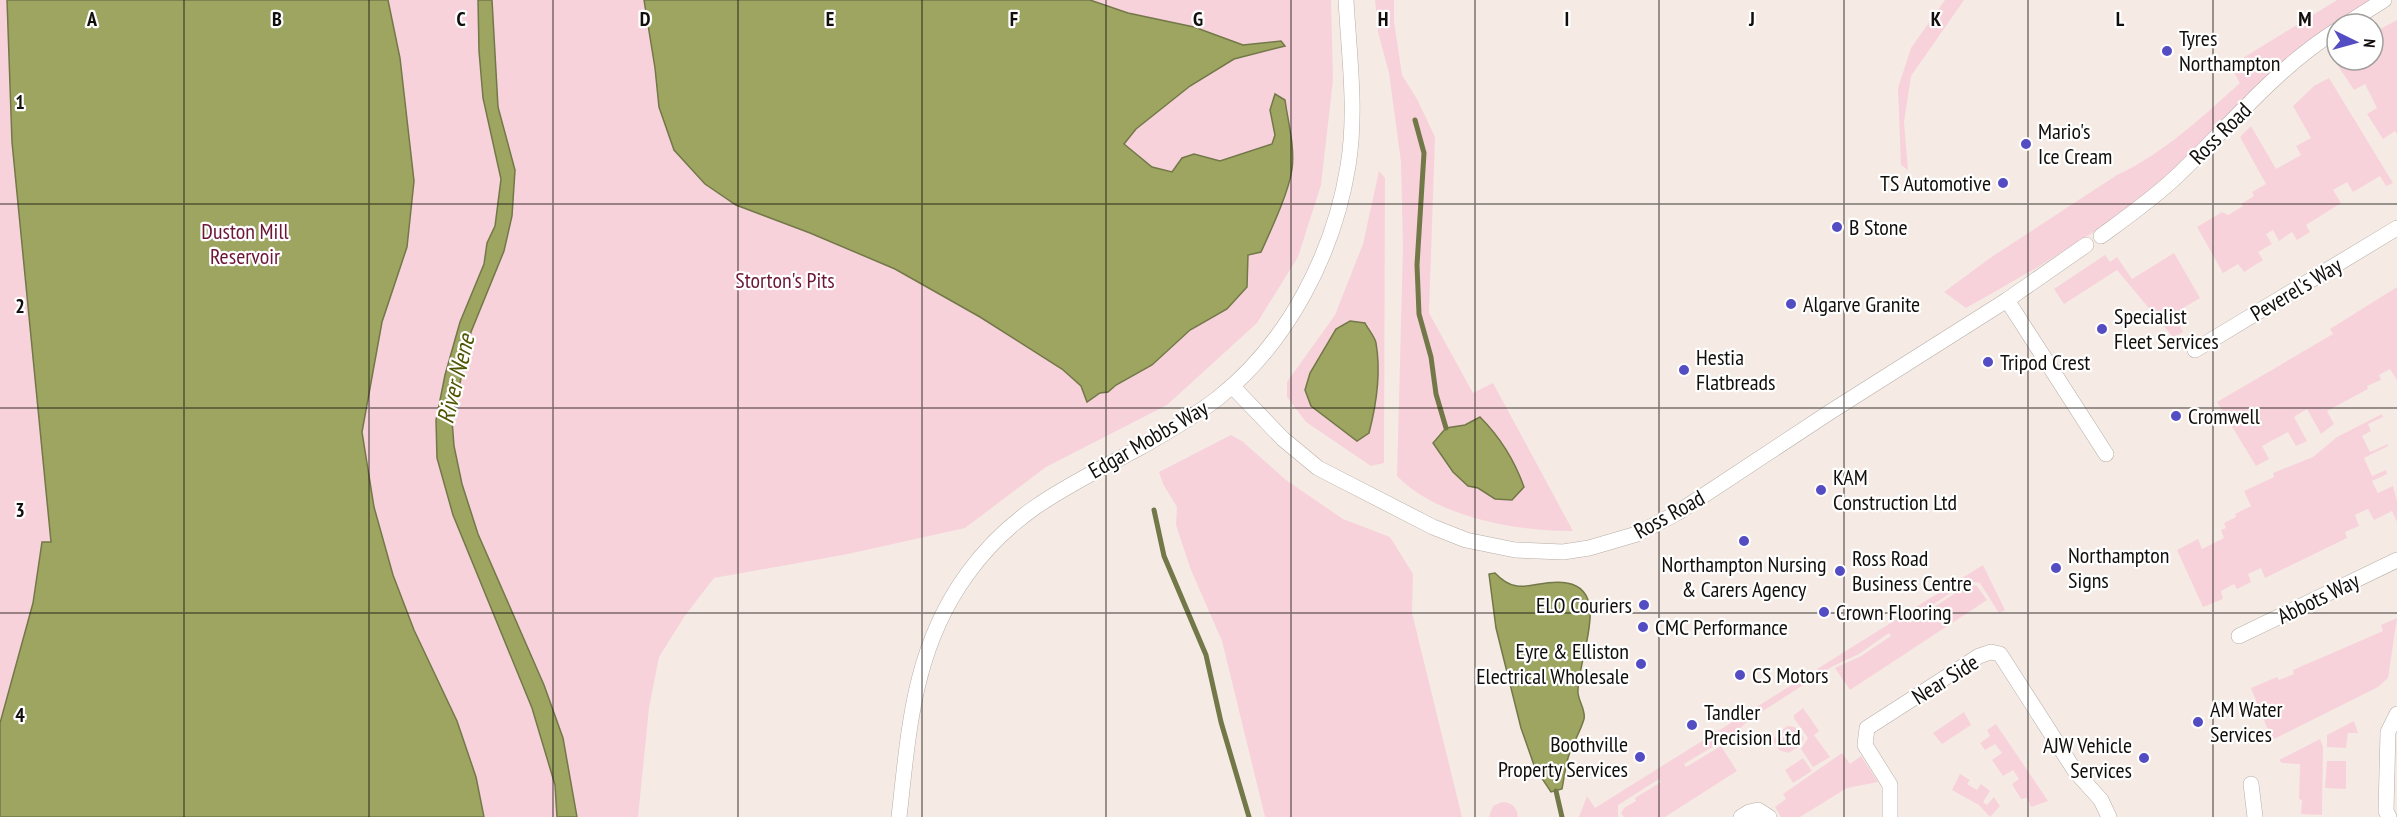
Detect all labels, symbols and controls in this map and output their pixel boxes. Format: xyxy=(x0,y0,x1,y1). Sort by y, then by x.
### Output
text: A xyxy=(86,6,98,32)
text: B xyxy=(272,6,282,32)
text: C xyxy=(456,6,466,32)
text: D xyxy=(640,6,651,32)
text: E xyxy=(826,6,834,32)
text: F xyxy=(1010,6,1018,32)
text: G xyxy=(1193,6,1203,32)
text: H xyxy=(1378,6,1388,32)
text: I xyxy=(1565,6,1569,32)
text: J xyxy=(1748,6,1755,32)
text: K xyxy=(1931,6,1942,32)
text: L xyxy=(2116,6,2125,32)
text: M xyxy=(2298,6,2312,32)
north arrow xyxy=(2325,12,2385,72)
place label: Tyres Northampton xyxy=(2179,24,2280,77)
text: N xyxy=(2360,38,2380,48)
marker: Tyres Northampton xyxy=(2160,44,2174,58)
text: 1 xyxy=(15,89,25,115)
street label: Ross Road xyxy=(2183,96,2257,170)
place label: Mario's Ice Cream xyxy=(2038,117,2112,170)
marker: Mario's Ice Cream xyxy=(2019,137,2033,151)
place label: TS Automotive xyxy=(1880,169,1991,197)
marker: TS Automotive xyxy=(1996,176,2010,190)
place label: B Stone xyxy=(1849,213,1908,241)
park label: Duston Mill Reservoir xyxy=(201,217,290,270)
marker: B Stone xyxy=(1830,220,1844,234)
street label: Peverel's Way xyxy=(2245,250,2347,327)
park label: Storton's Pits xyxy=(735,266,835,294)
place label: Algarve Granite xyxy=(1803,290,1920,318)
text: 2 xyxy=(15,293,25,319)
marker: Algarve Granite xyxy=(1784,297,1798,311)
place label: Specialist Fleet Services xyxy=(2114,302,2219,355)
marker: Specialist Fleet Services xyxy=(2095,322,2109,336)
water label: River Nene xyxy=(429,329,482,427)
place label: Hestia Flatbreads xyxy=(1696,343,1776,396)
place label: Tripod Crest xyxy=(2000,348,2090,376)
marker: Tripod Crest xyxy=(1981,355,1995,369)
marker: Hestia Flatbreads xyxy=(1677,363,1691,377)
street label: Edgar Mobbs Way xyxy=(1083,393,1213,484)
place label: Cromwell xyxy=(2188,402,2261,430)
marker: Cromwell xyxy=(2169,409,2183,423)
place label: KAM Construction Ltd xyxy=(1833,463,1957,516)
street label: Ross Road xyxy=(1629,483,1709,545)
marker: KAM Construction Ltd xyxy=(1814,483,1828,497)
text: 3 xyxy=(15,497,25,523)
marker: Northampton Nursing & Carers Agency xyxy=(1737,534,1751,548)
place label: Northampton Signs xyxy=(2068,541,2169,594)
place label: Ross Road Business Centre xyxy=(1852,544,1972,597)
place label: Northampton Nursing & Carers Agency xyxy=(1662,550,1826,603)
marker: Northampton Signs xyxy=(2049,561,2063,575)
marker: Ross Road Business Centre xyxy=(1833,564,1847,578)
street label: Abbots Way xyxy=(2272,566,2364,630)
place label: ELO Couriers xyxy=(1536,591,1632,619)
marker: ELO Couriers xyxy=(1637,598,1651,612)
place label: Crown Flooring xyxy=(1836,598,1952,626)
marker: Crown Flooring xyxy=(1817,605,1831,619)
place label: CMC Performance xyxy=(1655,613,1788,641)
marker: CMC Performance xyxy=(1636,620,1650,634)
place label: Eyre & Elliston Electrical Wholesale xyxy=(1476,637,1629,690)
street label: Near Side xyxy=(1907,648,1983,710)
marker: Eyre & Elliston Electrical Wholesale xyxy=(1634,657,1648,671)
place label: CS Motors xyxy=(1752,661,1829,689)
marker: CS Motors xyxy=(1733,668,1747,682)
place label: AM Water Services xyxy=(2210,695,2283,748)
place label: Tandler Precision Ltd xyxy=(1704,698,1801,751)
text: 4 xyxy=(15,702,25,728)
marker: AM Water Services xyxy=(2191,715,2205,729)
marker: Tandler Precision Ltd xyxy=(1685,718,1699,732)
place label: Boothville Property Services xyxy=(1498,730,1628,783)
place label: AJW Vehicle Services xyxy=(2043,731,2132,784)
marker: Boothville Property Services xyxy=(1633,750,1647,764)
marker: AJW Vehicle Services xyxy=(2137,751,2151,765)

